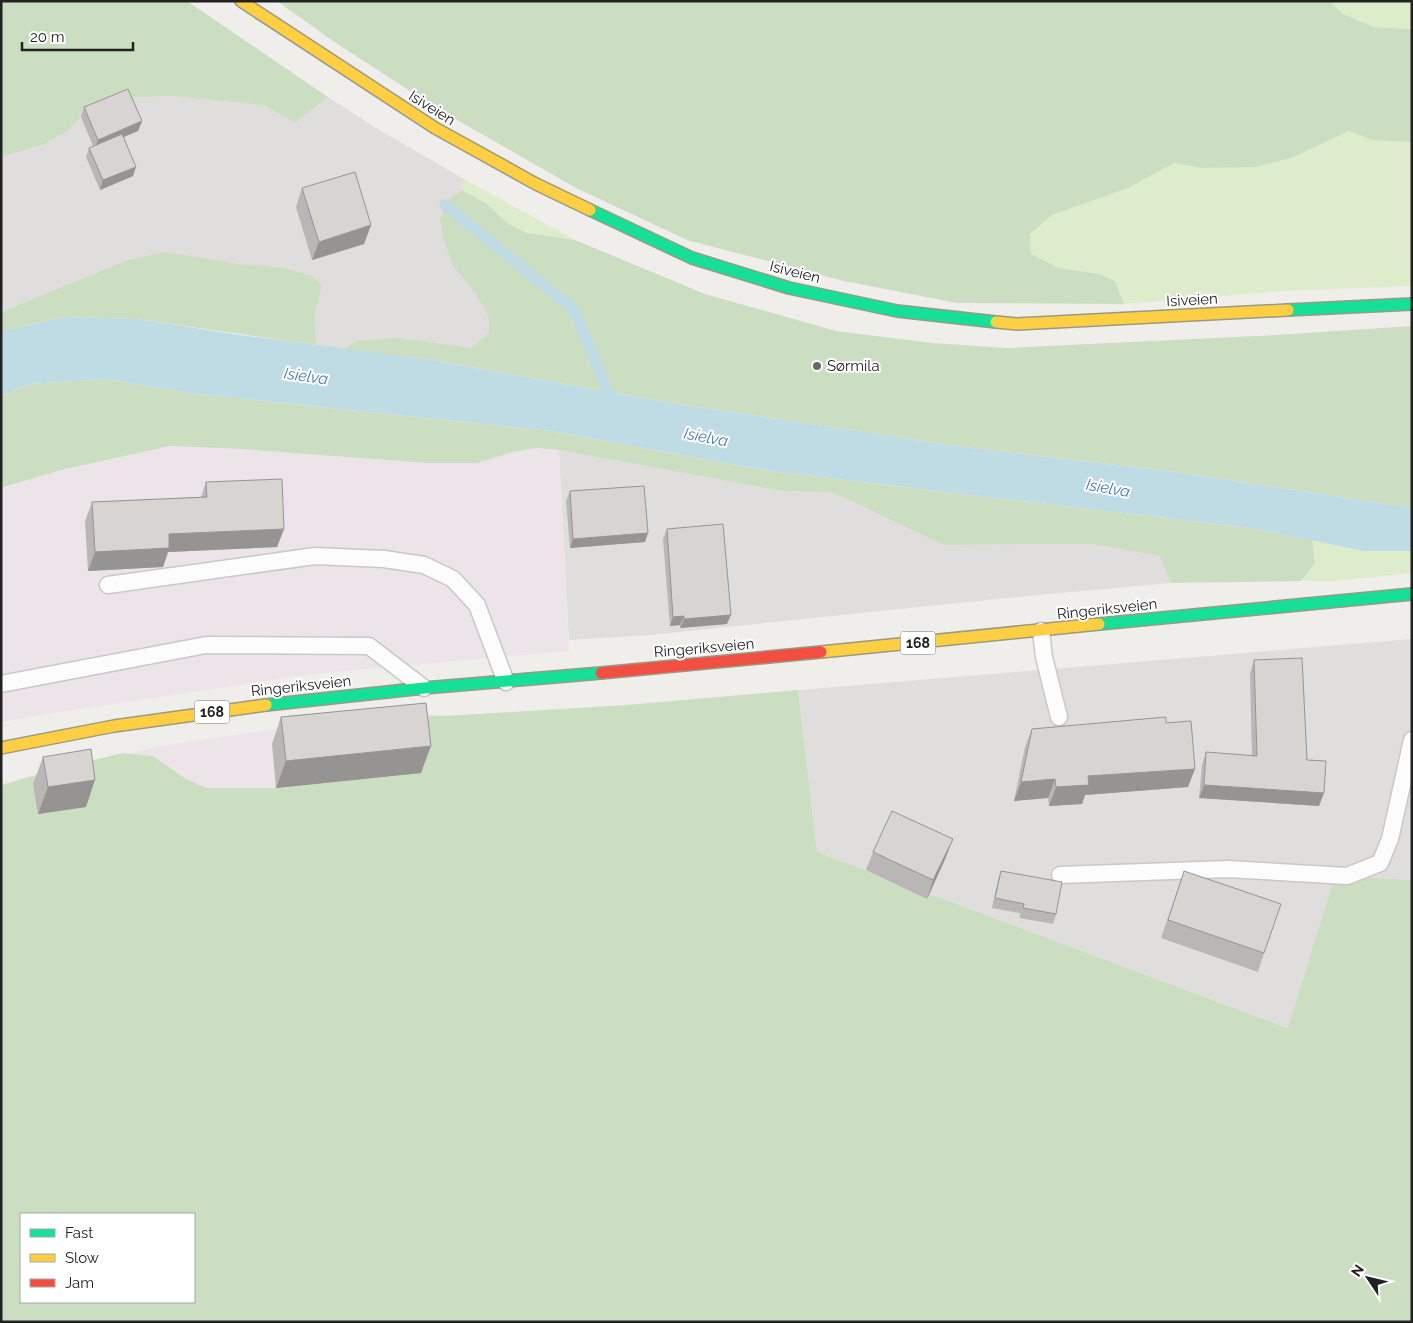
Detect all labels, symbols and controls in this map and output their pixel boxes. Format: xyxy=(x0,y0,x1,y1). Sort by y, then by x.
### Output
scale bar xyxy=(22,20,134,52)
text: 20 m xyxy=(30,28,65,46)
street label: Isiveien xyxy=(405,87,459,129)
street label: Isiveien xyxy=(768,257,822,287)
street label: Isiveien xyxy=(1166,290,1218,310)
place label: Sørmila xyxy=(827,357,880,375)
marker: Sørmila xyxy=(811,360,823,372)
water label: Isielva xyxy=(283,363,330,389)
water label: Isielva xyxy=(682,423,730,451)
water label: Isielva xyxy=(1084,475,1132,501)
street label: Ringeriksveien xyxy=(1056,595,1158,623)
road number: 168 xyxy=(900,632,936,654)
street label: Ringeriksveien xyxy=(653,635,755,661)
street label: Ringeriksveien xyxy=(250,672,352,700)
road number: 168 xyxy=(194,700,230,724)
legend xyxy=(20,1213,195,1303)
text: Fast xyxy=(65,1224,93,1242)
text: Slow xyxy=(65,1249,99,1267)
north arrow xyxy=(1343,1253,1393,1303)
text: N xyxy=(1348,1262,1367,1280)
text: Jam xyxy=(65,1274,94,1292)

